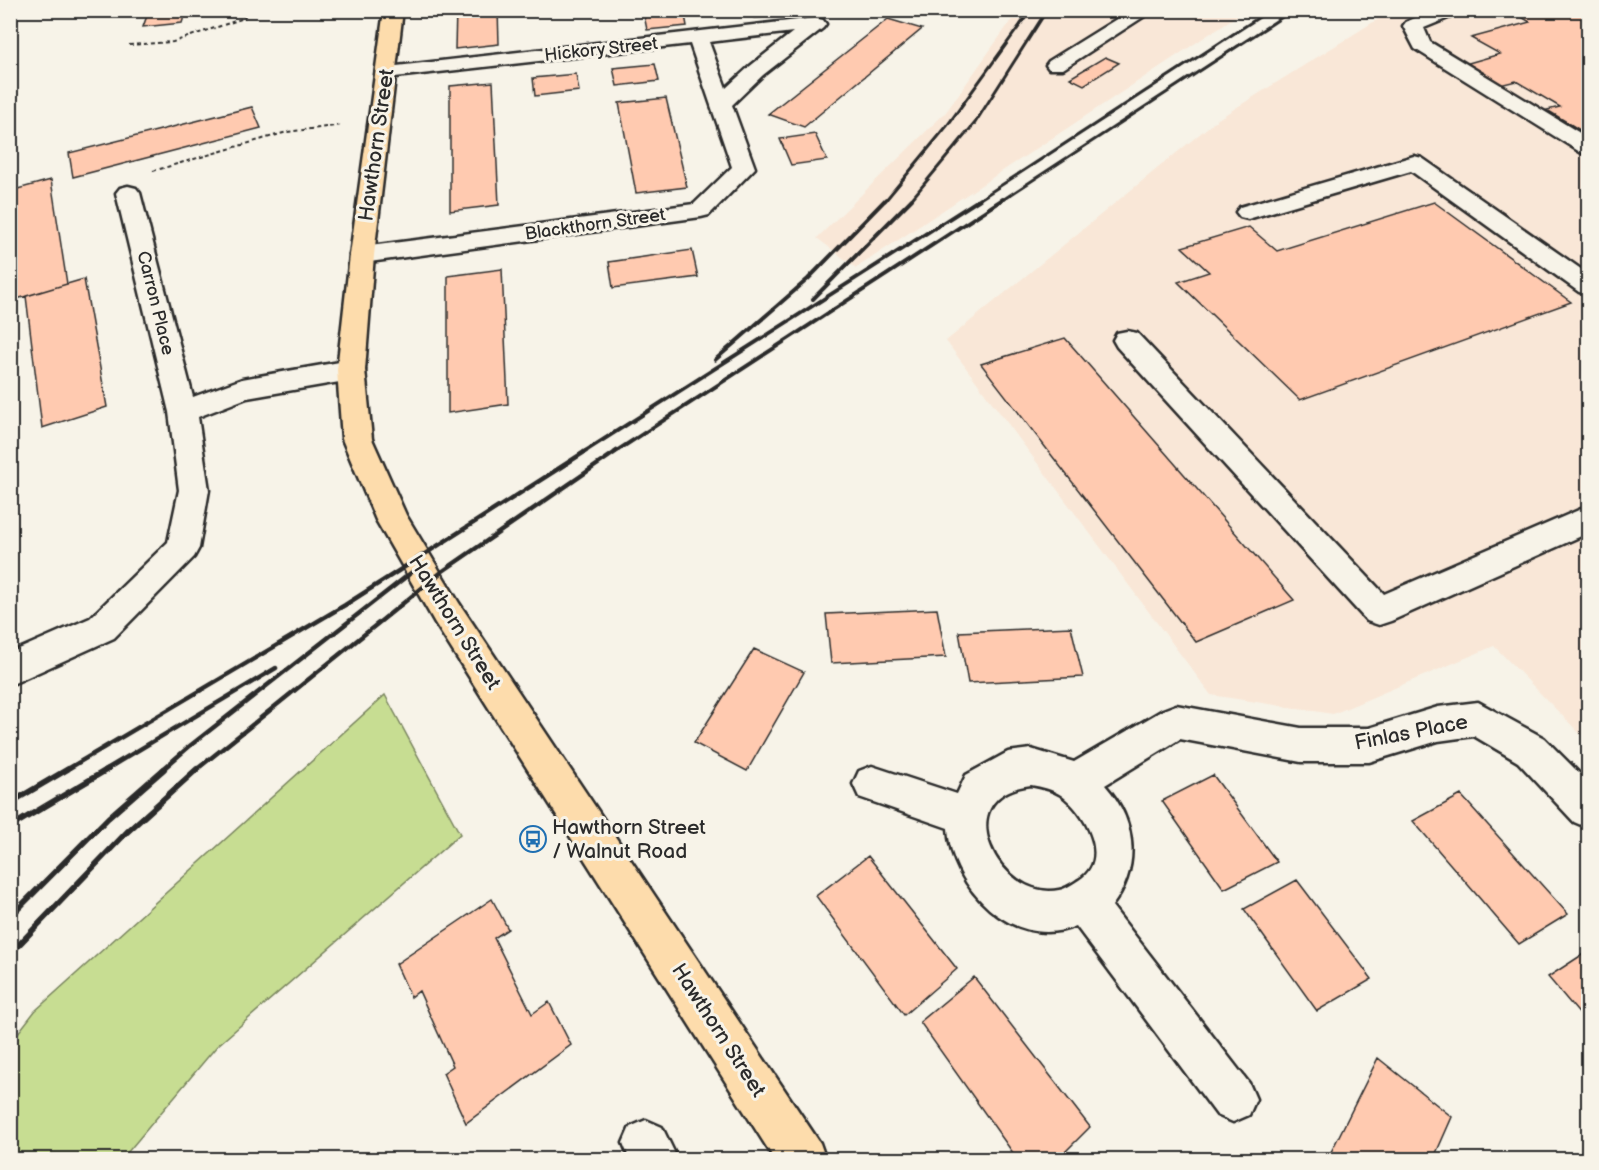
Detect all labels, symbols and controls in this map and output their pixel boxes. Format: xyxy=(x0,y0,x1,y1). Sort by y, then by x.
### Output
street label: Hickory Street xyxy=(543,33,659,66)
street label: Hawthorn Street xyxy=(353,67,400,223)
street label: Blackthorn Street xyxy=(523,204,667,245)
street label: Carron Place xyxy=(132,249,179,358)
street label: Hawthorn Street xyxy=(403,550,506,695)
street label: Finlas Place xyxy=(1352,709,1470,756)
place label: Hawthorn Street / Walnut Road xyxy=(552,815,706,864)
bus stop icon: Hawthorn Street / Walnut Road xyxy=(518,824,548,854)
street label: Hawthorn Street xyxy=(666,959,771,1102)

